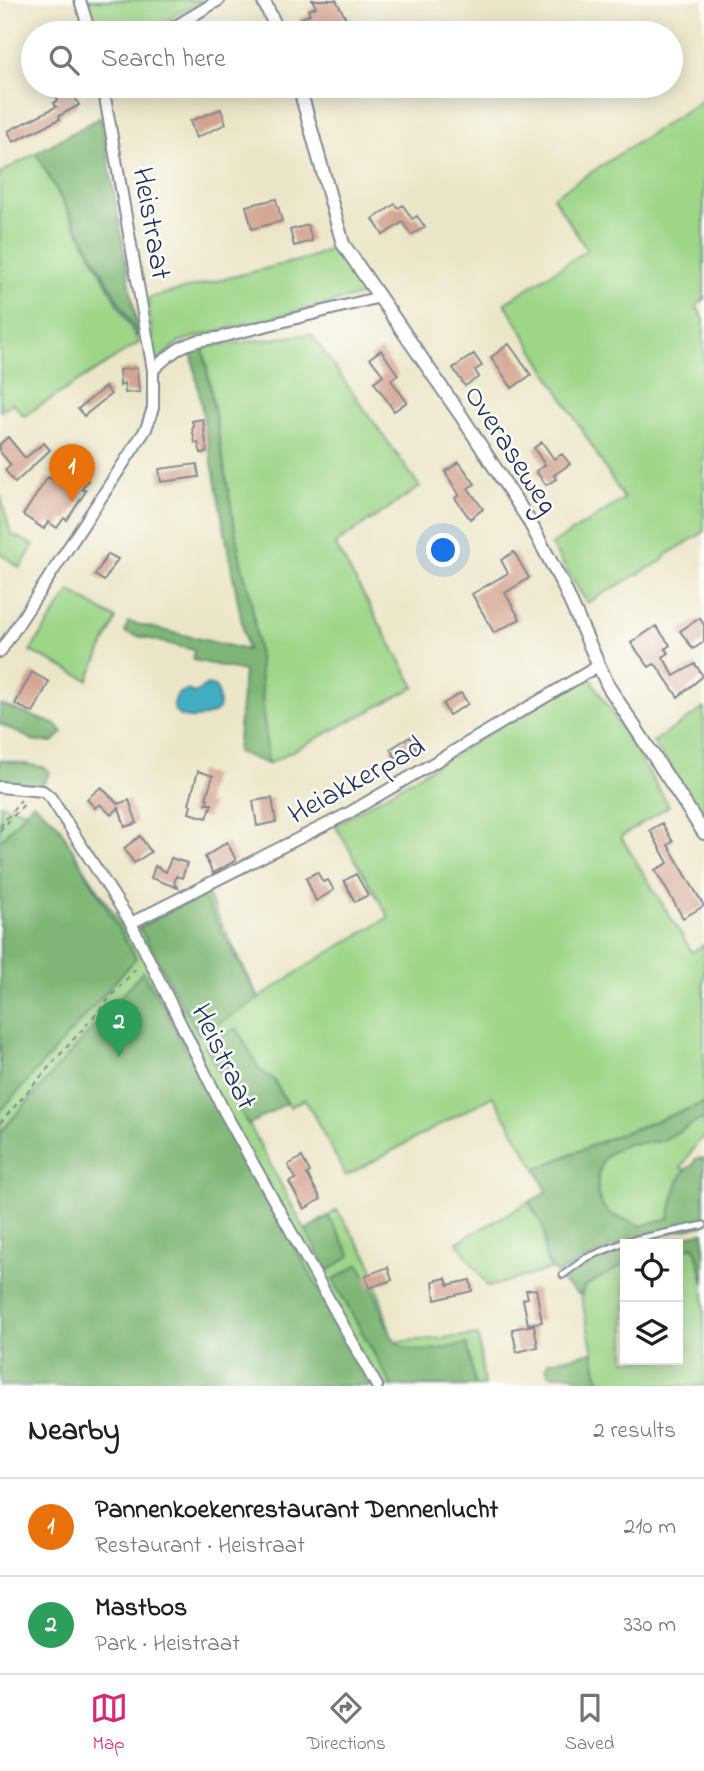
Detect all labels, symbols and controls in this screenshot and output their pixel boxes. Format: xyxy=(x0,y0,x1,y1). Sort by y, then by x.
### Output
search box xyxy=(21,21,683,98)
icon: search xyxy=(45,41,83,79)
text: Search here xyxy=(101,41,226,79)
street label: Heistraat xyxy=(119,164,182,283)
street label: Overaseweg xyxy=(451,377,568,524)
pin: 1 xyxy=(49,444,95,502)
your location xyxy=(426,533,460,567)
street label: Heiakkerpad xyxy=(281,726,434,837)
street label: Heistraat xyxy=(178,997,267,1118)
pin: 2 xyxy=(96,999,142,1057)
map controls xyxy=(620,1239,683,1365)
button: locate xyxy=(620,1239,683,1302)
button: layers xyxy=(620,1302,683,1365)
text: Nearby xyxy=(28,1410,120,1454)
text: 2 results xyxy=(593,1415,676,1448)
text: Pannenkoekenrestaurant Dennenlucht xyxy=(95,1492,498,1530)
text: 1 xyxy=(47,1511,55,1544)
text: 210 m xyxy=(624,1511,676,1544)
text: Restaurant · Heistraat xyxy=(95,1530,305,1563)
text: Mastbos xyxy=(95,1590,187,1628)
text: 2 xyxy=(45,1609,57,1642)
text: 330 m xyxy=(623,1609,676,1642)
text: Park · Heistraat xyxy=(95,1628,240,1661)
tab: Map xyxy=(90,1689,128,1758)
tab: Directions xyxy=(307,1689,386,1758)
tab: Saved xyxy=(565,1689,614,1758)

